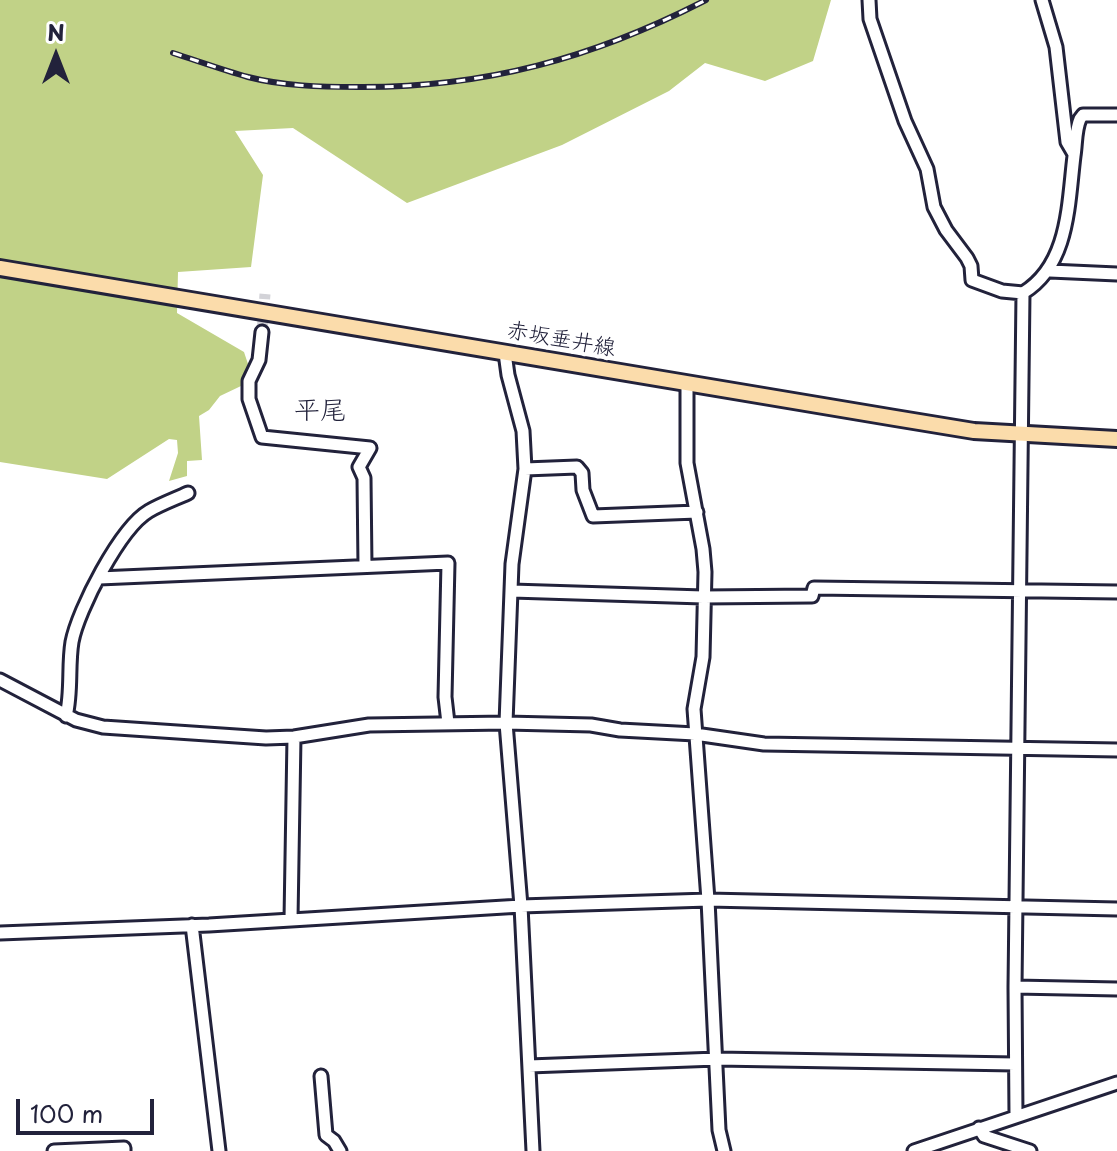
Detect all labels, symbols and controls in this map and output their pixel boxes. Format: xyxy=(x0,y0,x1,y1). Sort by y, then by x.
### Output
text: N xyxy=(47,15,65,48)
north arrow xyxy=(16,16,96,96)
street label: 赤坂垂井線 xyxy=(505,317,617,363)
district label: 平尾 xyxy=(294,396,346,428)
scale bar xyxy=(20,1083,158,1133)
text: 100 m xyxy=(30,1095,103,1131)

